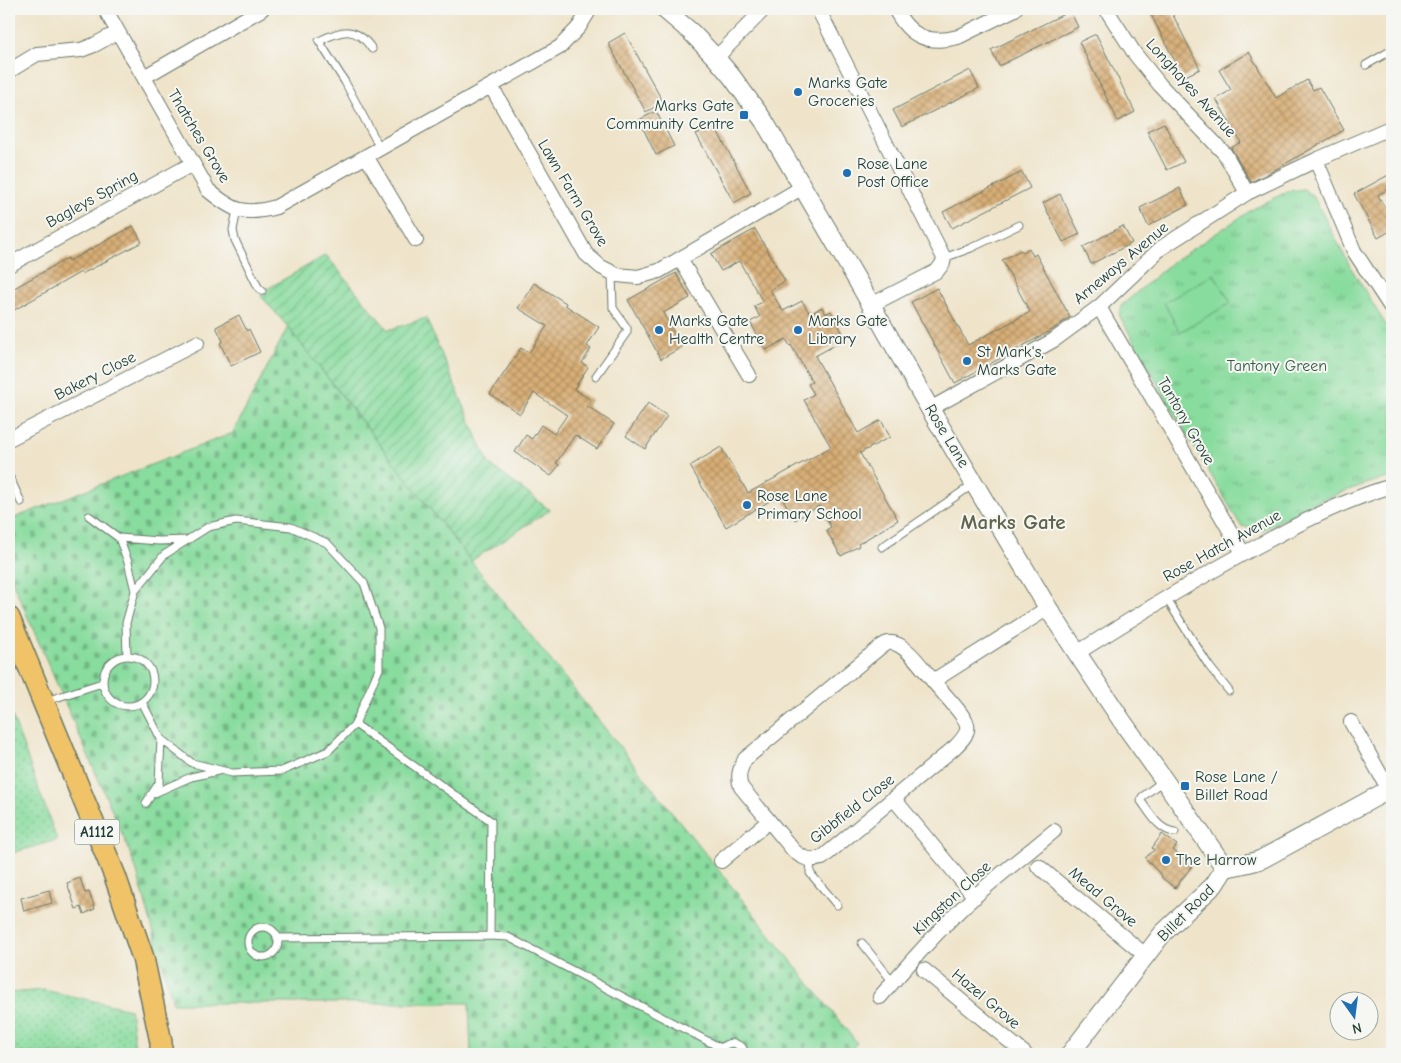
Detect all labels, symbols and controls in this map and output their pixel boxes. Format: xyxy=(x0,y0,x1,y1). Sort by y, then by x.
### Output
street label: Longhayes Avenue xyxy=(1142,35,1240,141)
place label: Marks Gate Groceries xyxy=(808,74,888,110)
street label: Thatches Grove xyxy=(164,86,234,186)
marker: Marks Gate Groceries xyxy=(792,86,804,98)
place label: Marks Gate Community Centre xyxy=(606,97,734,133)
marker: Marks Gate Community Centre xyxy=(738,109,750,121)
street label: Lawn Farm Grove xyxy=(534,136,612,250)
place label: Rose Lane Post Office xyxy=(857,155,929,191)
street label: Bagleys Spring xyxy=(43,166,141,232)
marker: Rose Lane Post Office xyxy=(841,167,853,179)
street label: Arneways Avenue xyxy=(1070,218,1172,308)
place label: Marks Gate Health Centre xyxy=(669,312,764,348)
place label: Marks Gate Library xyxy=(808,312,888,348)
marker: Marks Gate Health Centre xyxy=(653,324,665,336)
marker: Marks Gate Library xyxy=(792,324,804,336)
place label: St Mark's, Marks Gate xyxy=(977,343,1057,379)
street label: Bakery Close xyxy=(51,348,139,404)
marker: St Mark's, Marks Gate xyxy=(961,355,973,367)
park label: Tantony Green xyxy=(1227,357,1327,375)
street label: Tantony Grove xyxy=(1154,374,1218,468)
street label: Rose Lane xyxy=(921,401,973,471)
place label: Rose Lane Primary School xyxy=(757,487,862,523)
marker: Rose Lane Primary School xyxy=(741,499,753,511)
street label: Rose Hatch Avenue xyxy=(1160,506,1284,586)
district label: Marks Gate xyxy=(961,510,1065,534)
place label: Rose Lane / Billet Road xyxy=(1195,768,1278,804)
street label: Gibbfield Close xyxy=(806,771,898,847)
marker: Rose Lane / Billet Road xyxy=(1179,780,1191,792)
road number: A1112 xyxy=(74,820,120,844)
place label: The Harrow xyxy=(1176,851,1257,869)
marker: The Harrow xyxy=(1160,854,1172,866)
street label: Kingston Close xyxy=(909,857,995,939)
street label: Mead Grove xyxy=(1065,863,1141,931)
street label: Billet Road xyxy=(1154,881,1218,945)
street label: Hazel Grove xyxy=(948,965,1024,1033)
north arrow xyxy=(1328,990,1378,1040)
text: N xyxy=(1351,1019,1364,1037)

